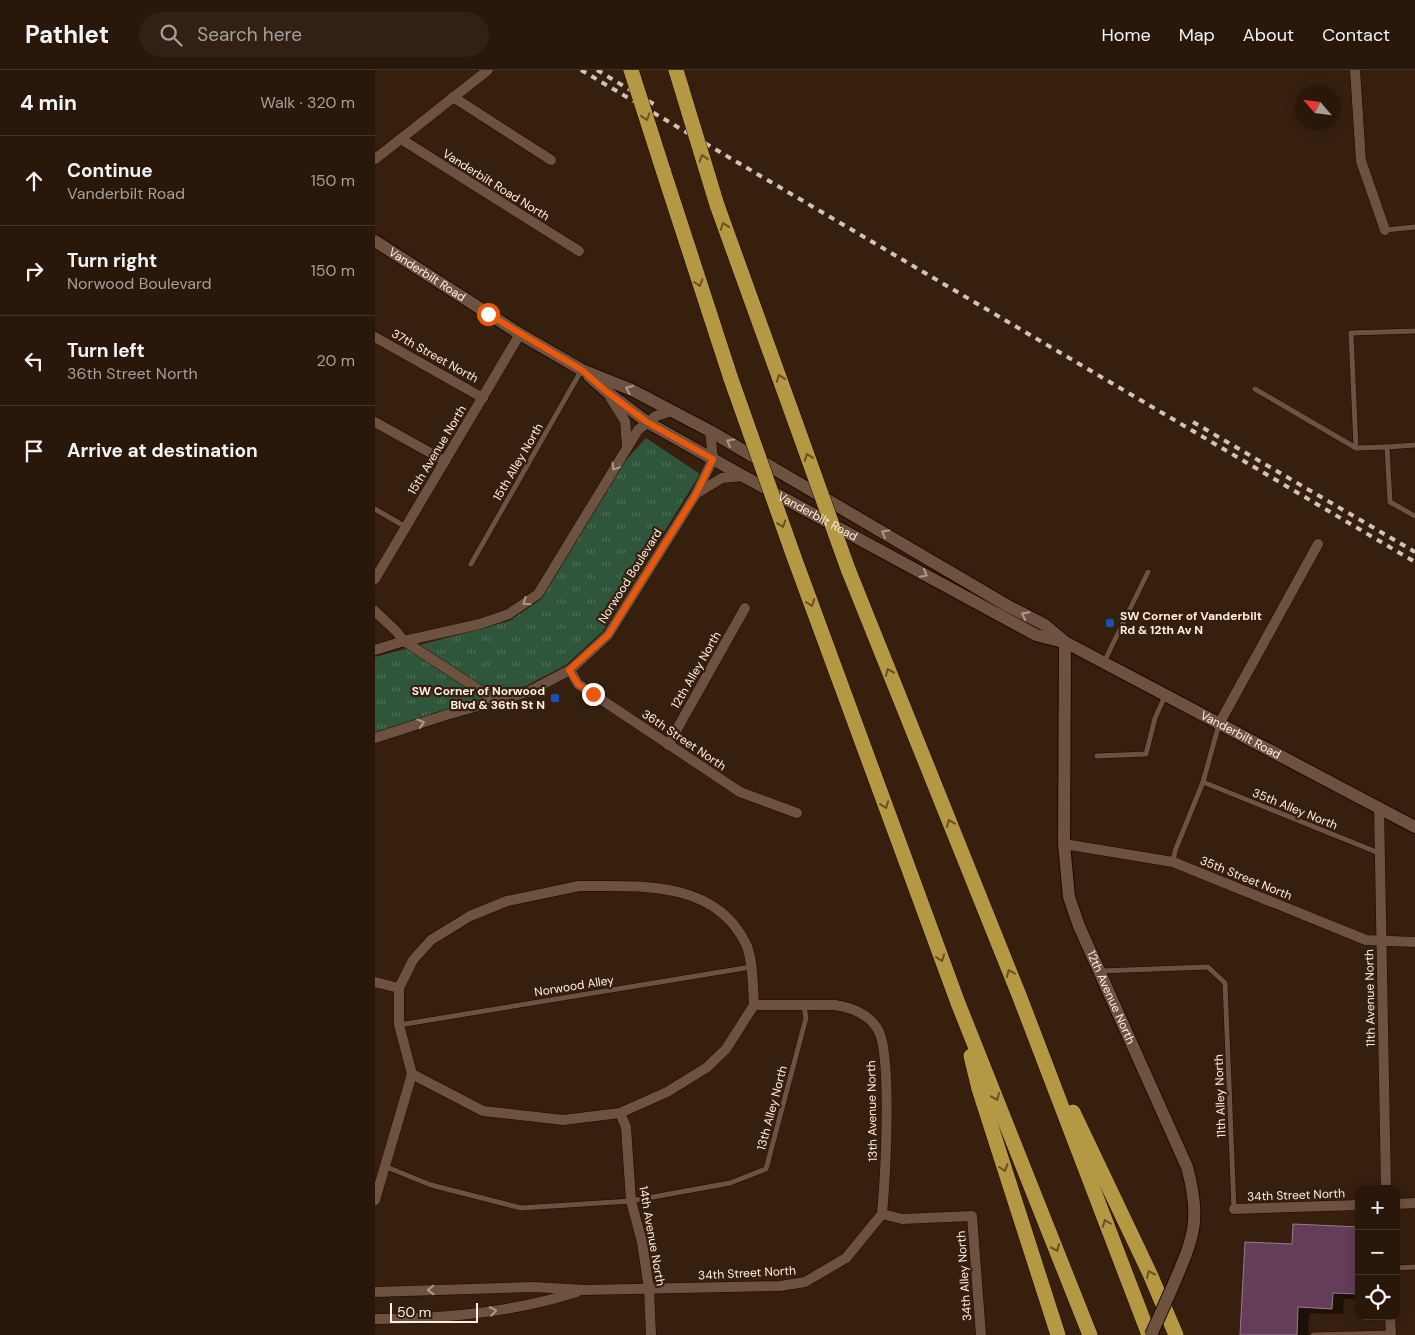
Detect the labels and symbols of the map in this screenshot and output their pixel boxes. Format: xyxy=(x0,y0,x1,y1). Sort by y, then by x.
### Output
north arrow xyxy=(1295,85,1340,130)
one-way arrow xyxy=(640,112,650,120)
street label: Vanderbilt Road North xyxy=(440,146,553,224)
one-way arrow xyxy=(698,155,708,163)
one-way arrow xyxy=(720,222,730,230)
street label: Vanderbilt Road xyxy=(386,244,469,305)
one-way arrow xyxy=(694,278,704,287)
route start xyxy=(477,303,500,326)
street label: 37th Street North xyxy=(389,326,481,386)
one-way arrow xyxy=(776,375,786,383)
one-way arrow xyxy=(625,384,634,395)
street label: 15th Avenue North xyxy=(404,402,470,498)
street label: 15th Alley North xyxy=(489,420,547,504)
one-way arrow xyxy=(726,438,735,448)
one-way arrow xyxy=(804,454,814,462)
one-way arrow xyxy=(611,462,621,471)
street label: Vanderbilt Road xyxy=(775,488,860,545)
one-way arrow xyxy=(776,520,786,528)
street label: Norwood Boulevard xyxy=(594,526,666,626)
one-way arrow xyxy=(881,530,890,540)
one-way arrow xyxy=(919,568,928,578)
one-way arrow xyxy=(522,596,532,605)
one-way arrow xyxy=(805,598,815,607)
place label: SW Corner of Vanderbilt Rd & 12th Av N xyxy=(1120,608,1262,638)
one-way arrow xyxy=(1021,611,1030,621)
marker: SW Corner of Vanderbilt Rd & 12th Av N xyxy=(1104,617,1116,629)
street label: 12th Alley North xyxy=(667,628,725,712)
one-way arrow xyxy=(885,668,895,677)
place label: SW Corner of Norwood Blvd & 36th St N xyxy=(412,683,545,713)
route end xyxy=(582,683,605,706)
marker: SW Corner of Norwood Blvd & 36th St N xyxy=(549,692,561,704)
street label: 36th Street North xyxy=(639,706,729,774)
street label: Vanderbilt Road xyxy=(1198,707,1284,763)
one-way arrow xyxy=(417,718,425,728)
street label: 35th Alley North xyxy=(1250,785,1340,833)
one-way arrow xyxy=(879,800,889,809)
one-way arrow xyxy=(946,819,956,827)
street label: 35th Street North xyxy=(1198,852,1294,904)
street label: 12th Avenue North xyxy=(1083,948,1139,1047)
street label: 11th Avenue North xyxy=(1361,949,1379,1047)
one-way arrow xyxy=(935,953,945,962)
one-way arrow xyxy=(1006,969,1017,978)
street label: Norwood Alley xyxy=(533,972,615,1000)
street label: 11th Alley North xyxy=(1211,1054,1229,1138)
street label: 13th Avenue North xyxy=(863,1060,881,1162)
street label: 13th Alley North xyxy=(753,1064,791,1152)
one-way arrow xyxy=(990,1093,1000,1101)
one-way arrow xyxy=(999,1163,1009,1172)
street label: 14th Avenue North xyxy=(635,1185,669,1287)
street label: 34th Street North xyxy=(1247,1185,1345,1205)
one-way arrow xyxy=(1102,1219,1112,1228)
street label: 34th Alley North xyxy=(953,1230,975,1322)
one-way arrow xyxy=(1050,1244,1060,1252)
street label: 34th Street North xyxy=(698,1262,796,1284)
one-way arrow xyxy=(1146,1270,1157,1279)
one-way arrow xyxy=(427,1285,435,1296)
scale bar xyxy=(390,1300,477,1323)
one-way arrow xyxy=(489,1307,498,1317)

